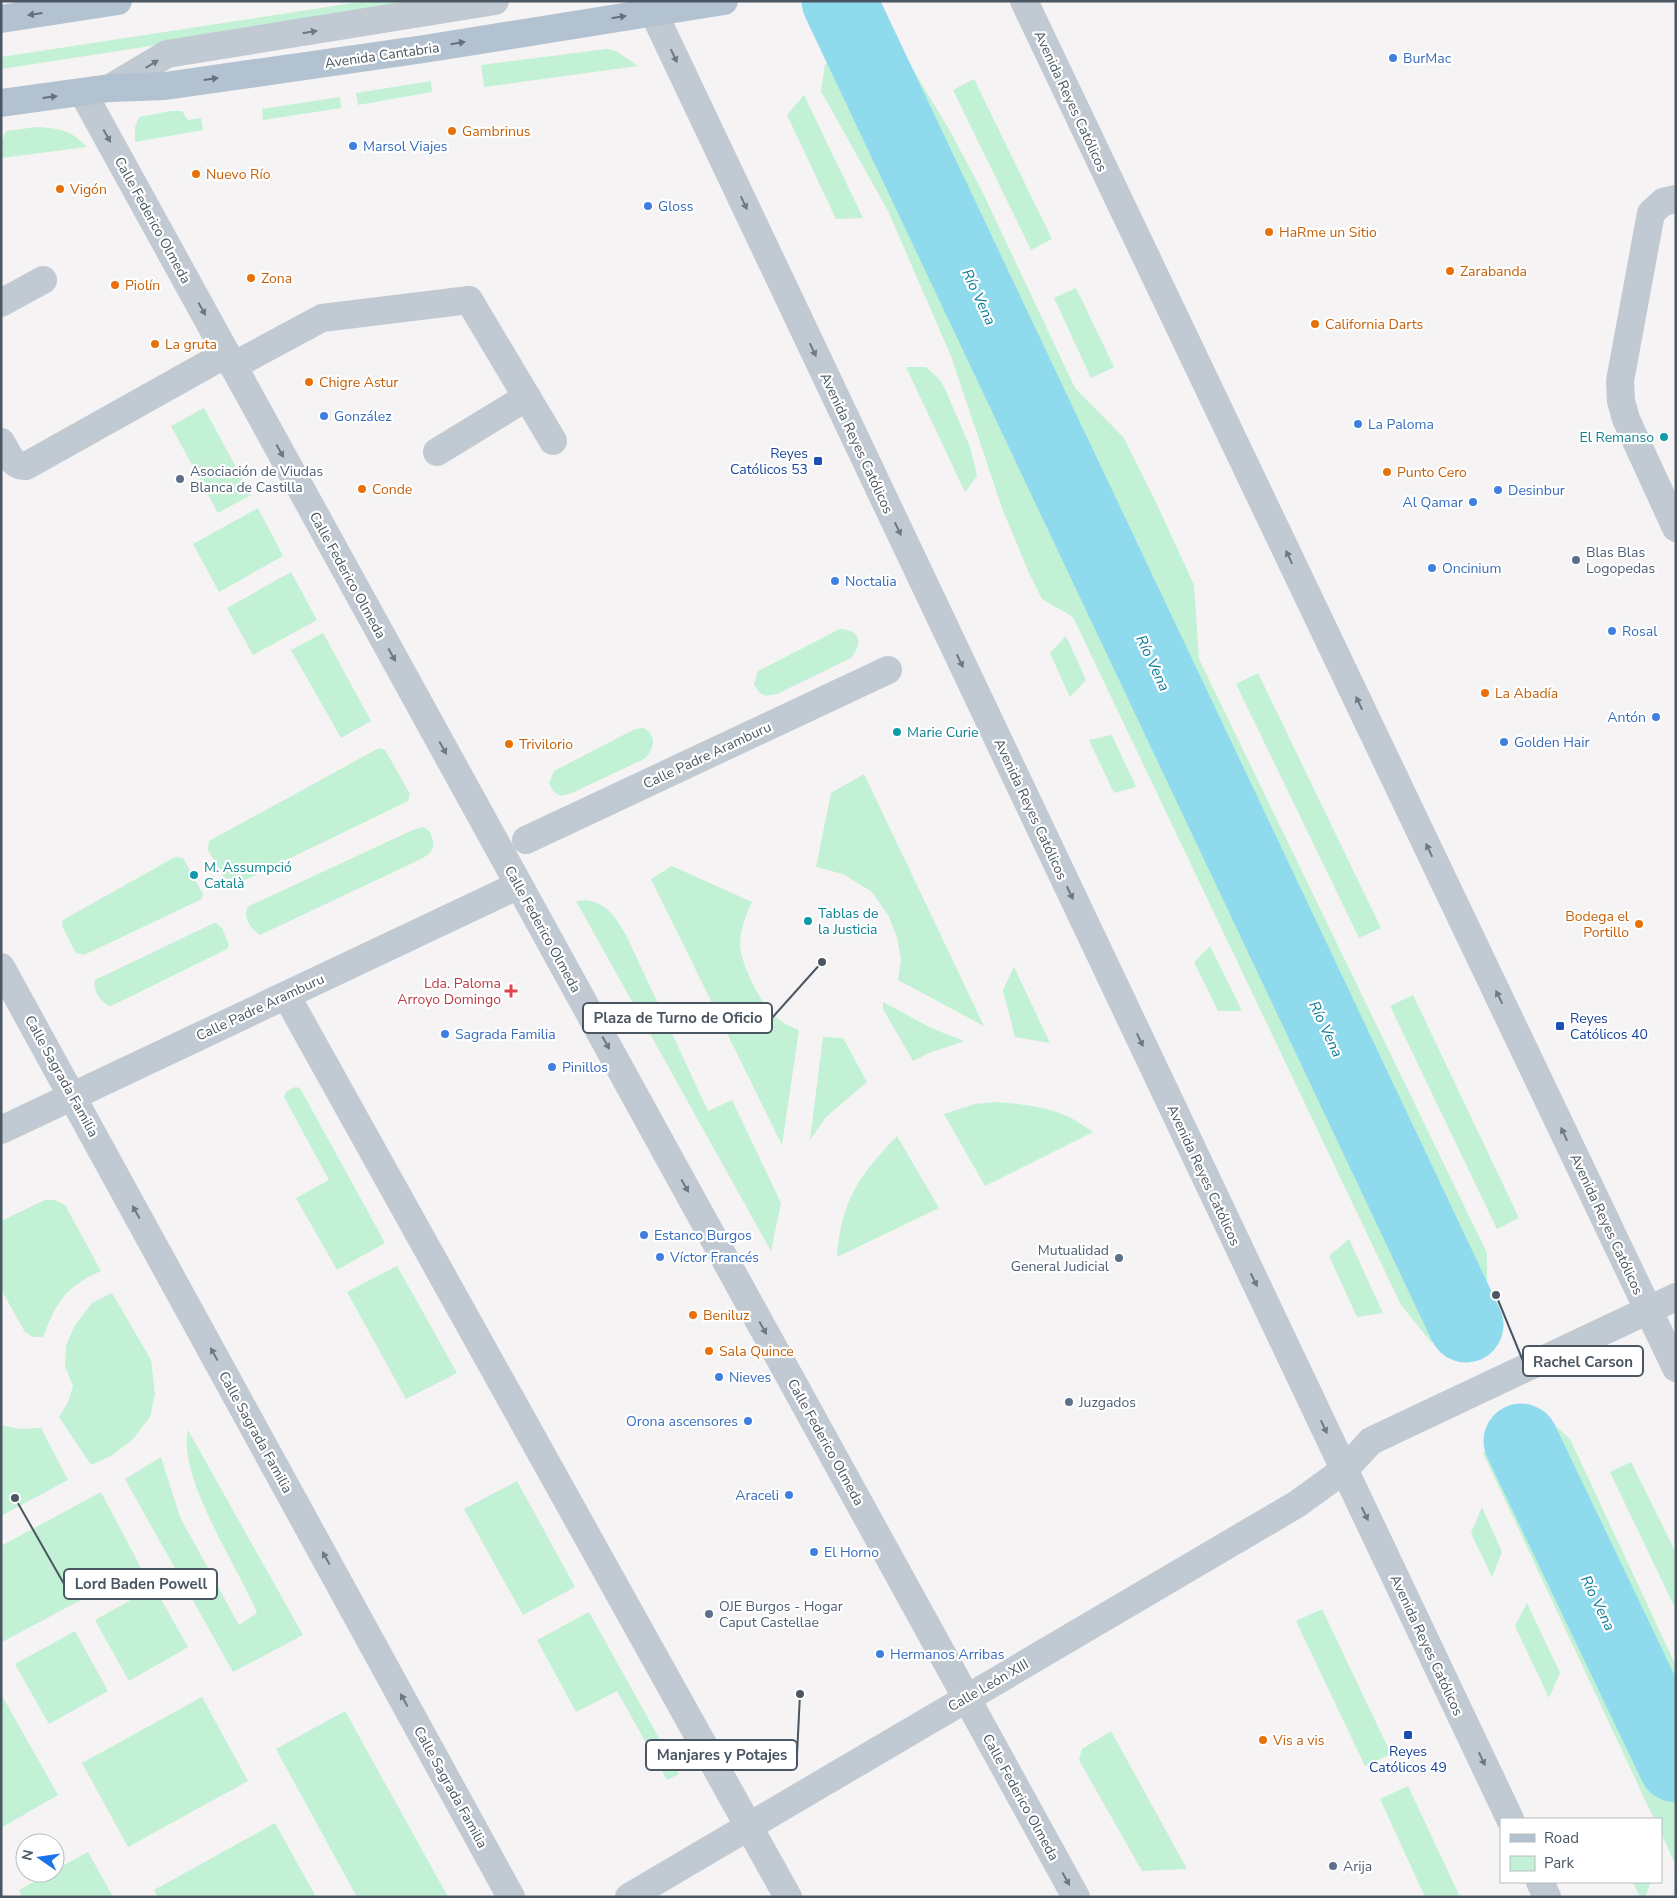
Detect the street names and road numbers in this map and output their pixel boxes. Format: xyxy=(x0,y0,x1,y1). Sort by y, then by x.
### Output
street label: Avenida Reyes Católicos xyxy=(1029,28,1112,175)
street label: Avenida Cantabria xyxy=(324,38,441,73)
street label: Calle Federico Olmeda xyxy=(110,153,195,287)
street label: Avenida Reyes Católicos xyxy=(815,370,898,517)
street label: Calle Federico Olmeda xyxy=(305,508,390,642)
street label: Calle Padre Aramburu xyxy=(640,717,774,794)
street label: Avenida Reyes Católicos xyxy=(989,736,1072,883)
street label: Calle Federico Olmeda xyxy=(500,862,585,996)
street label: Calle Padre Aramburu xyxy=(193,969,327,1046)
street label: Calle Sagrada Familia xyxy=(20,1012,103,1141)
street label: Avenida Reyes Católicos xyxy=(1162,1102,1245,1249)
street label: Avenida Reyes Católicos xyxy=(1565,1151,1648,1298)
street label: Calle Sagrada Familia xyxy=(214,1368,297,1497)
street label: Calle Federico Olmeda xyxy=(783,1375,868,1509)
street label: Avenida Reyes Católicos xyxy=(1385,1572,1468,1719)
street label: Calle León XIII xyxy=(945,1655,1032,1716)
street label: Calle Sagrada Familia xyxy=(409,1723,492,1852)
street label: Calle Federico Olmeda xyxy=(978,1730,1063,1864)

